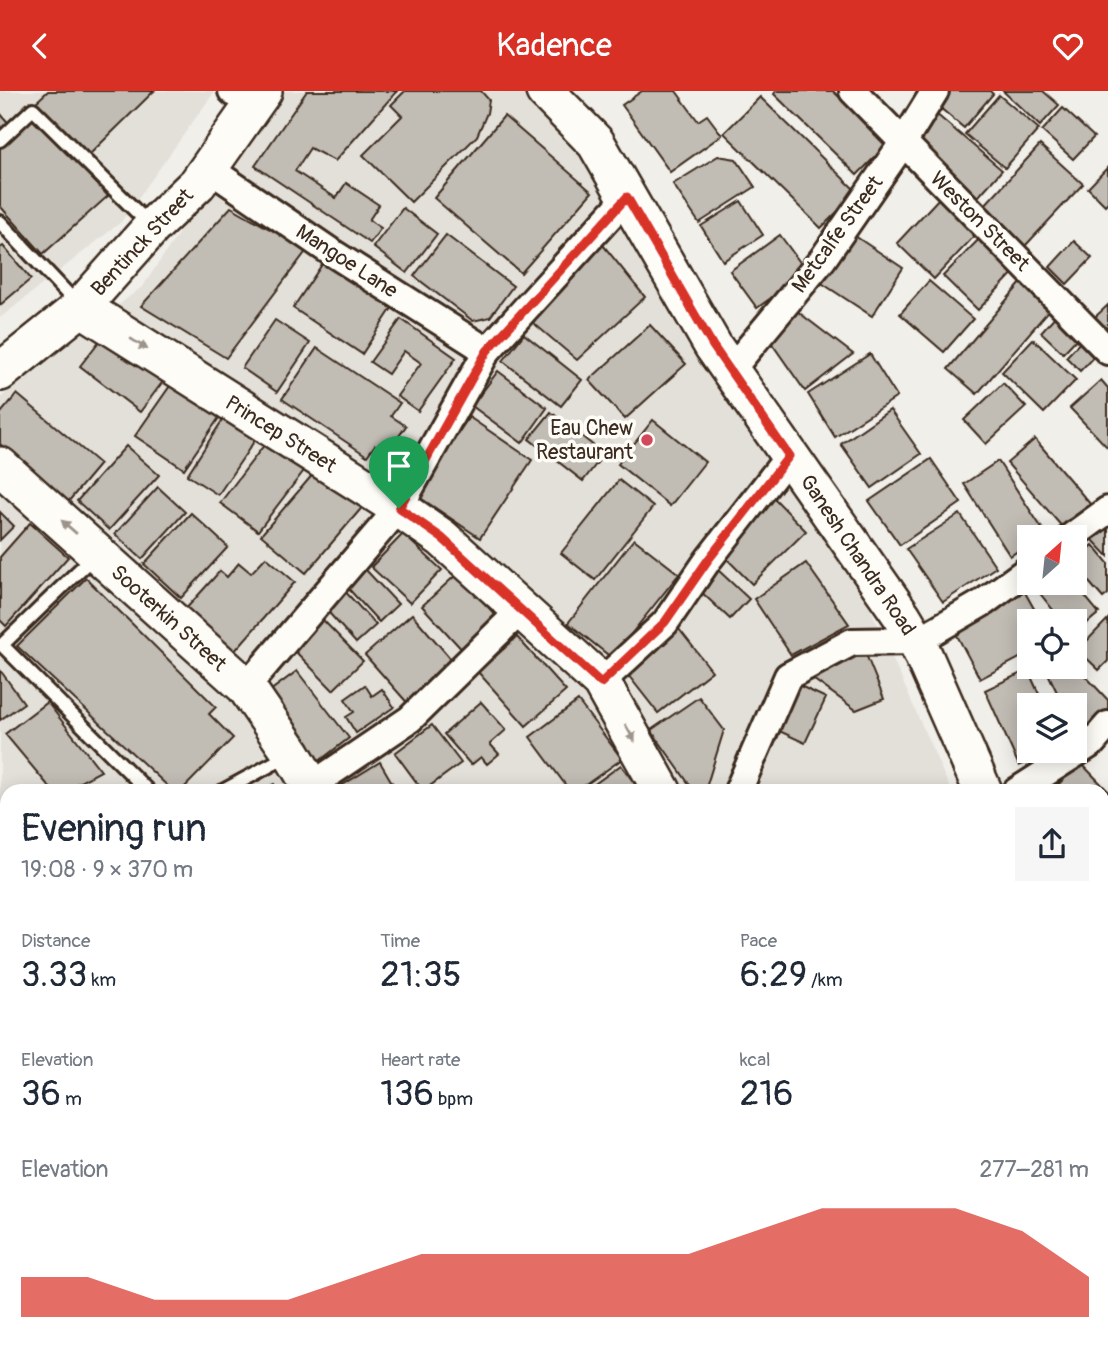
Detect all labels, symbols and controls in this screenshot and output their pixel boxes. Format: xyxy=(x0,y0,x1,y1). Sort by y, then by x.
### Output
text: Kadence xyxy=(496,26,612,66)
icon: back xyxy=(21,27,59,65)
icon: heart xyxy=(1049,27,1087,65)
street label: Weston Street xyxy=(924,166,1036,277)
street label: Metcalfe Street xyxy=(786,170,889,298)
street label: Bentinck Street xyxy=(85,182,200,302)
street label: Mangoe Lane xyxy=(291,218,403,305)
one-way arrow xyxy=(129,337,148,350)
street label: Princep Street xyxy=(220,389,342,480)
place label: Eau Chew Restaurant xyxy=(536,415,634,466)
marker: Eau Chew Restaurant xyxy=(639,432,655,448)
pin xyxy=(369,436,429,508)
icon: arrive xyxy=(380,447,418,485)
street label: Ganesh Chandra Road xyxy=(794,470,921,641)
one-way arrow xyxy=(61,520,78,535)
north arrow xyxy=(1017,525,1087,595)
map controls xyxy=(1017,525,1087,763)
street label: Sooterkin Street xyxy=(105,559,233,678)
button: locate xyxy=(1017,609,1087,679)
button: layers xyxy=(1017,693,1087,763)
one-way arrow xyxy=(624,724,636,743)
text: Evening run xyxy=(21,805,207,853)
button: share xyxy=(1015,807,1089,881)
text: 19:08 · 9 × 370 m xyxy=(21,855,193,884)
text: Distance xyxy=(21,929,90,953)
text: Time xyxy=(380,929,420,953)
text: Pace xyxy=(740,929,777,953)
text: 3.33 xyxy=(21,953,87,997)
text: 21:35 xyxy=(380,953,461,997)
text: 6:29 xyxy=(740,953,807,997)
text: km xyxy=(87,968,116,992)
text: /km xyxy=(807,968,843,992)
text: Elevation xyxy=(21,1048,93,1072)
text: Heart rate xyxy=(380,1048,460,1072)
text: kcal xyxy=(740,1048,771,1072)
text: 36 xyxy=(21,1072,61,1116)
text: 136 xyxy=(380,1072,434,1116)
text: 216 xyxy=(740,1072,793,1116)
text: m xyxy=(61,1087,82,1111)
text: bpm xyxy=(434,1087,473,1111)
text: Elevation xyxy=(21,1155,109,1184)
text: 277–281 m xyxy=(979,1155,1089,1184)

